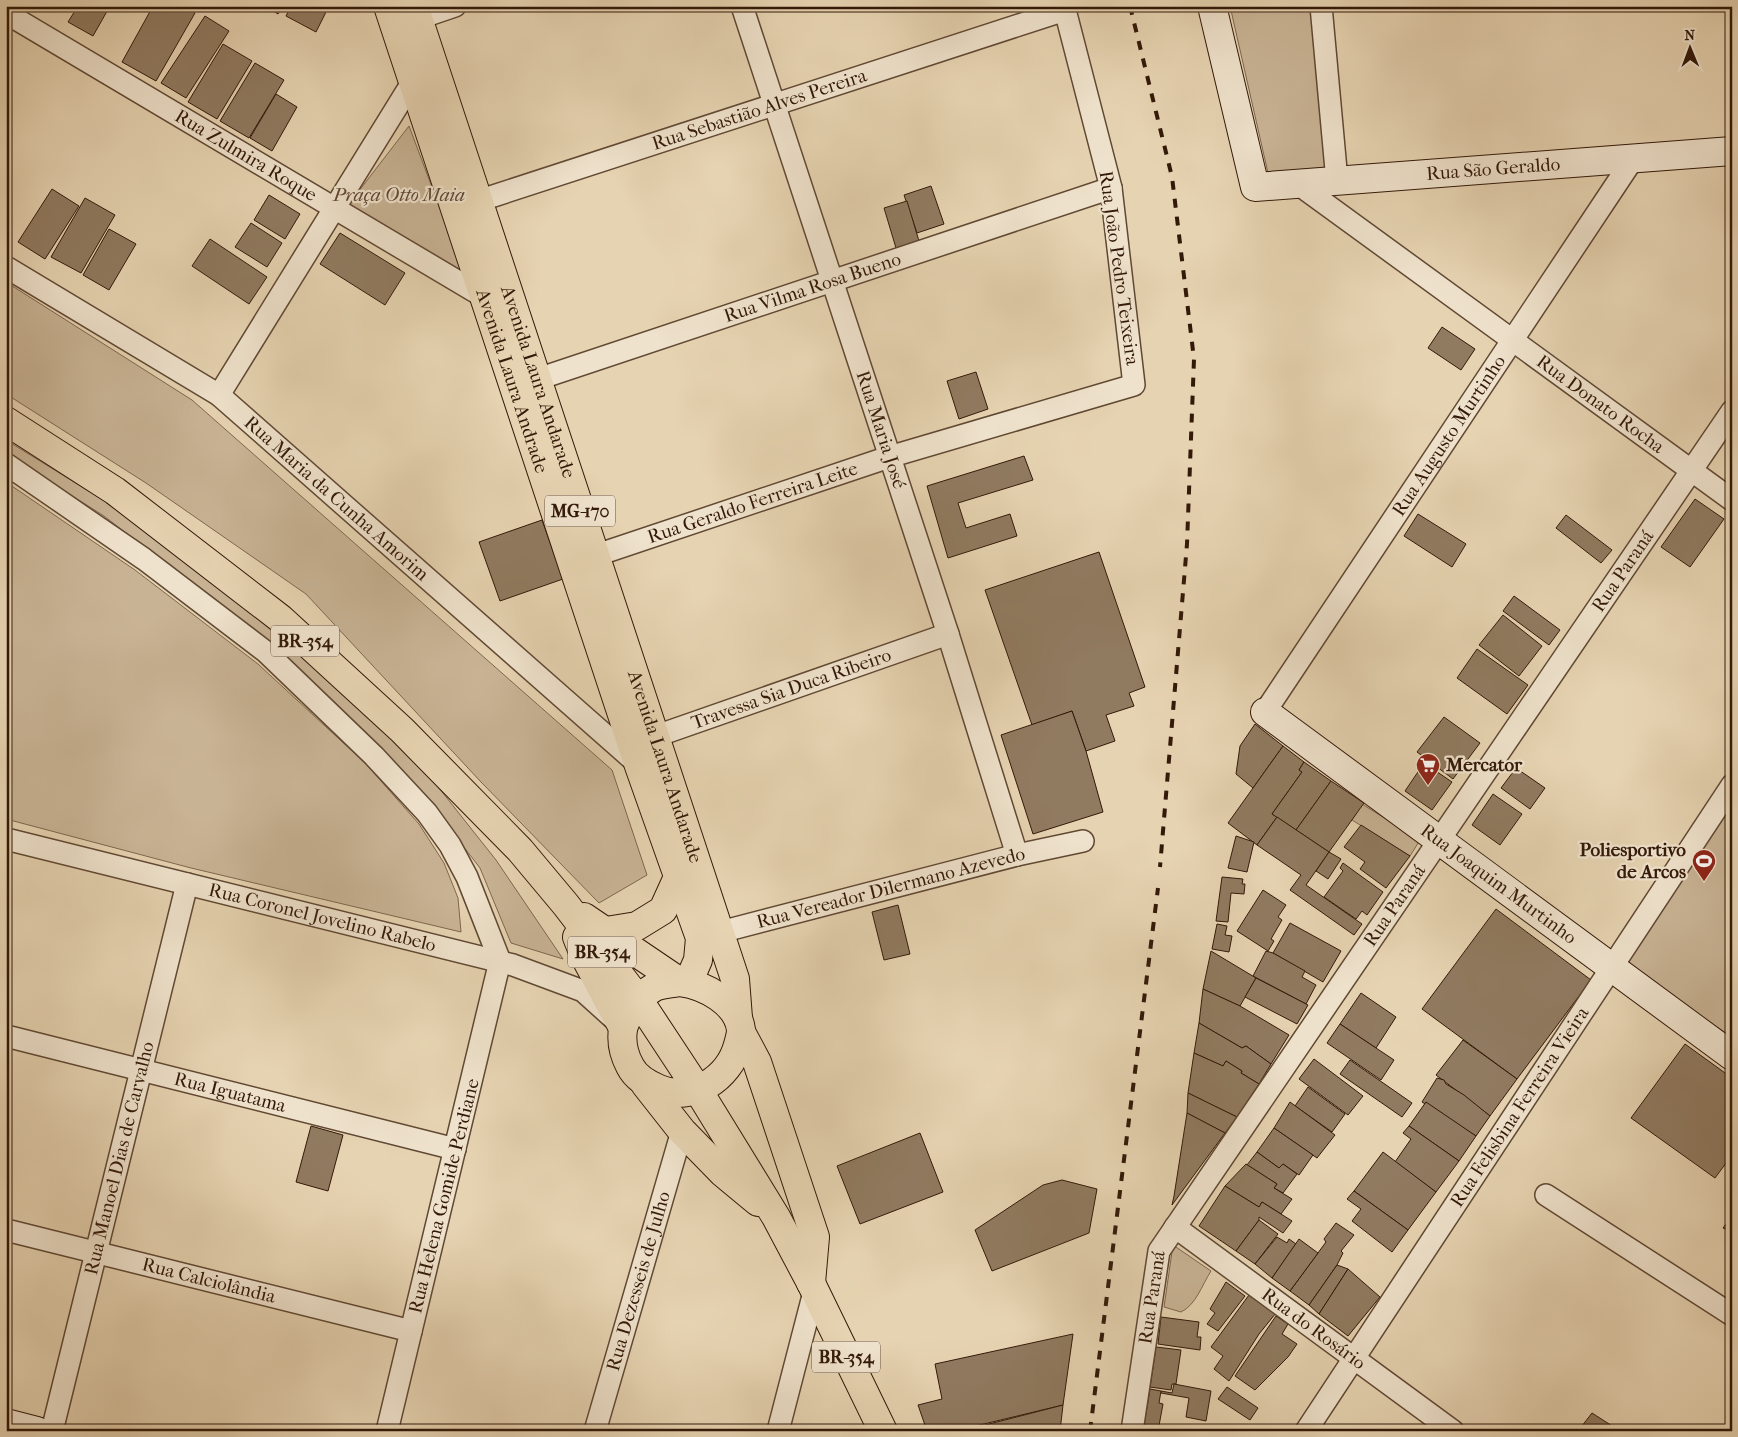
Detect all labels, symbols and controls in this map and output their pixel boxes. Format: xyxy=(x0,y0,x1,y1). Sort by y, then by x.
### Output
north arrow xyxy=(1666,22,1716,72)
text: N xyxy=(1684,27,1696,44)
street label: Rua Sebastião Alves Pereira xyxy=(649,64,870,155)
street label: Rua Zulmira Roque xyxy=(171,105,321,206)
street label: Rua São Geraldo xyxy=(1425,153,1561,185)
street label: Rua João Pedro Teixeira xyxy=(1094,169,1144,367)
park label: Praça Otto Maia xyxy=(332,184,465,206)
street label: Rua Vilma Rosa Bueno xyxy=(721,248,904,327)
street label: Avenida Laura Andarade xyxy=(496,282,580,481)
street label: Avenida Laura Andrade xyxy=(471,285,553,476)
street label: Rua Donato Rocha xyxy=(1532,350,1669,458)
street label: Rua Augusto Murtinho xyxy=(1388,351,1511,520)
street label: Rua Maria José xyxy=(851,368,911,492)
street label: Rua Maria da Cunha Amorim xyxy=(240,411,433,586)
street label: Rua Geraldo Ferreira Leite xyxy=(645,457,861,548)
road number: MG-170 xyxy=(545,496,615,526)
street label: Rua Paraná xyxy=(1587,526,1658,616)
road number: BR-354 xyxy=(271,626,339,656)
street label: Travessa Sia Duca Ribeiro xyxy=(688,644,894,734)
street label: Avenida Laura Andarade xyxy=(623,667,707,866)
supermarket icon: Mercator xyxy=(1415,752,1441,786)
place label: Mercator xyxy=(1445,754,1523,776)
street label: Rua Joaquim Murtinho xyxy=(1416,819,1581,949)
place label: Poliesportivo de Arcos xyxy=(1580,839,1686,883)
street label: Rua Vereador Dilermano Azevedo xyxy=(754,843,1027,933)
sports icon: Poliesportivo de Arcos xyxy=(1691,848,1717,882)
street label: Rua Paraná xyxy=(1359,861,1430,951)
street label: Rua Coronel Jovelino Rabelo xyxy=(206,879,439,957)
road number: BR-354 xyxy=(568,936,636,968)
street label: Rua Felisbina Ferreira Vieira xyxy=(1446,1003,1594,1211)
street label: Rua Manoel Dias de Carvalho xyxy=(80,1039,159,1277)
street label: Rua Iguatama xyxy=(172,1068,288,1117)
street label: Rua Helena Gomide Perdiane xyxy=(404,1076,484,1316)
street label: Rua Dezesseis de Julho xyxy=(602,1188,675,1374)
street label: Rua Paraná xyxy=(1134,1249,1170,1346)
street label: Rua Calciolândia xyxy=(140,1253,278,1308)
street label: Rua do Rosário xyxy=(1257,1283,1370,1374)
road number: BR-354 xyxy=(812,1341,880,1372)

